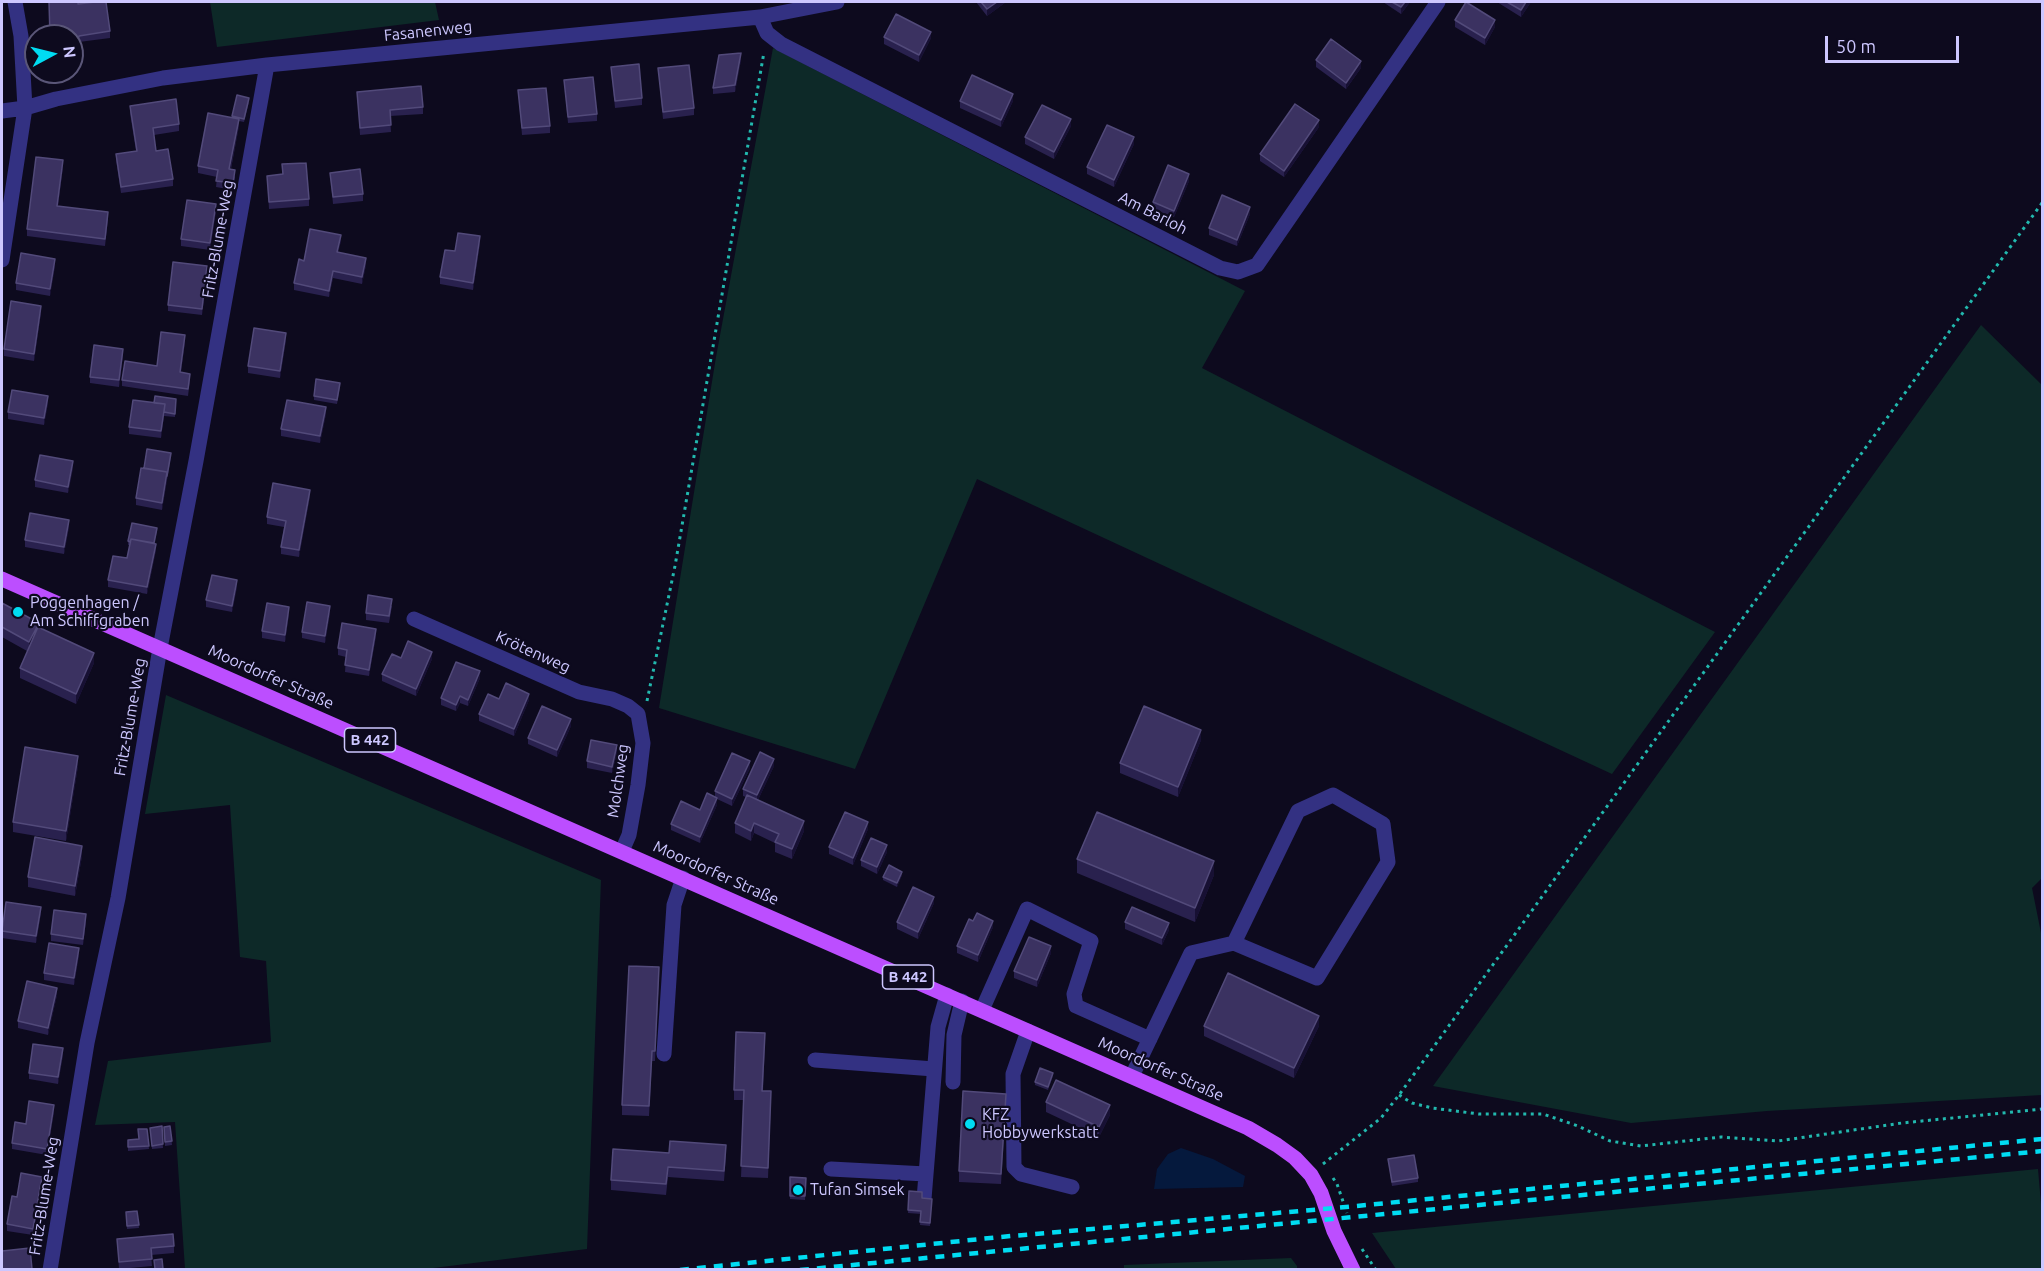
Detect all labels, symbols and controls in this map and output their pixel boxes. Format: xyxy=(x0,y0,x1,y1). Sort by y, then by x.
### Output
street label: Fasanenweg xyxy=(383,17,473,45)
north arrow xyxy=(24,24,84,84)
scale bar xyxy=(1828,24,1962,62)
text: 50 m xyxy=(1836,36,1876,56)
text: N xyxy=(60,45,80,59)
street label: Fritz-Blume-Weg xyxy=(198,178,238,300)
street label: Am Barloh xyxy=(1115,187,1191,239)
place label: Poggenhagen / Am Schiffgraben xyxy=(30,593,150,631)
marker: Poggenhagen / Am Schiffgraben xyxy=(11,605,25,619)
street label: Krötenweg xyxy=(493,627,573,677)
street label: Moordorfer Straße xyxy=(205,641,337,713)
street label: Fritz-Blume-Weg xyxy=(110,656,150,778)
road number: B 442 xyxy=(344,728,395,752)
street label: Molchweg xyxy=(603,743,633,819)
street label: Moordorfer Straße xyxy=(650,837,782,909)
road number: B 442 xyxy=(882,965,934,989)
street label: Moordorfer Straße xyxy=(1095,1033,1227,1105)
place label: KFZ Hobbywerkstatt xyxy=(982,1105,1099,1143)
marker: KFZ Hobbywerkstatt xyxy=(963,1117,977,1131)
street label: Fritz-Blume-Weg xyxy=(25,1135,63,1257)
place label: Tufan Simsek xyxy=(810,1180,905,1200)
marker: Tufan Simsek xyxy=(791,1183,805,1197)

